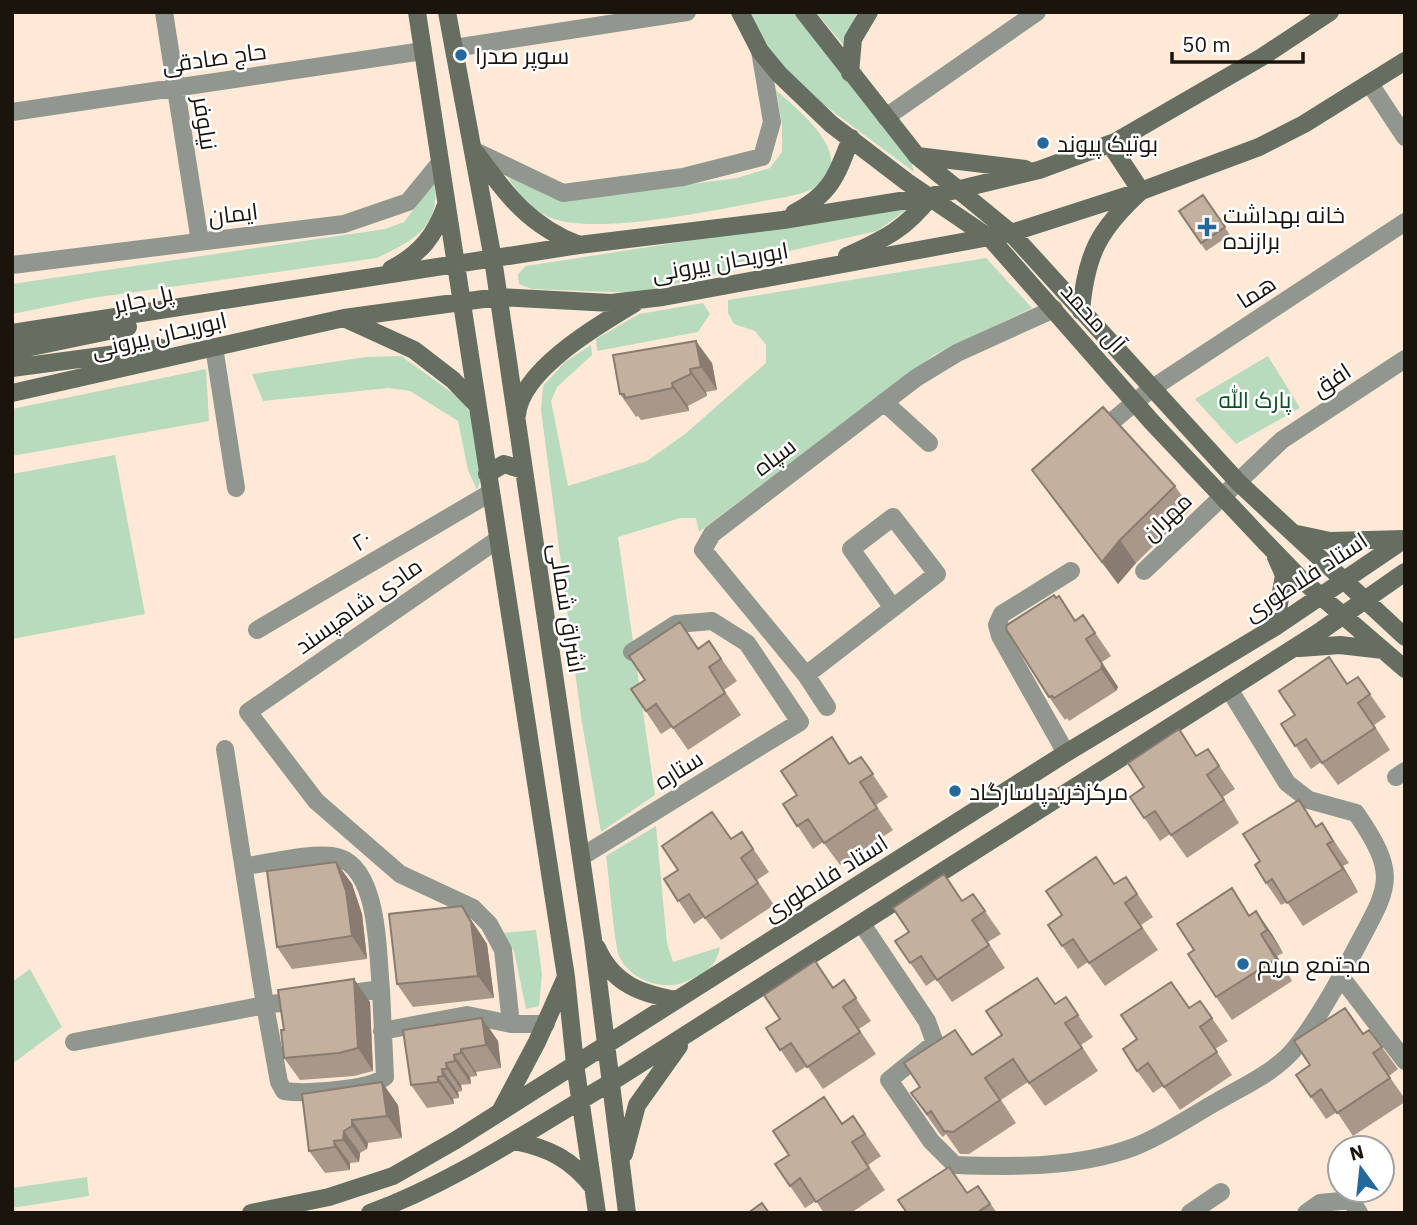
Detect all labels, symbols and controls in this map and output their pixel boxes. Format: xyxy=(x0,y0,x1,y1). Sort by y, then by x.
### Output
scale bar xyxy=(1172,21,1303,65)
text: 50 m xyxy=(1182,30,1231,58)
street label: حاج صادقی xyxy=(160,35,268,81)
place label: سوپر صدرا xyxy=(475,40,569,71)
marker: سوپر صدرا xyxy=(453,47,469,63)
street label: نیلوفر xyxy=(187,92,225,152)
place label: بوتیک پیوند xyxy=(1057,128,1158,159)
marker: بوتیک پیوند xyxy=(1035,135,1051,151)
street label: ایمان xyxy=(206,195,260,231)
place label: خانه بهداشت برازنده xyxy=(1223,199,1345,255)
marker: خانه بهداشت برازنده xyxy=(1197,217,1217,237)
street label: ابوریحان بیرونی xyxy=(649,234,791,288)
street label: هما xyxy=(1231,267,1281,315)
street label: آل محمد xyxy=(1055,276,1133,358)
street label: پل جابر xyxy=(108,277,176,321)
street label: ابوریحان بیرونی xyxy=(88,304,230,364)
street label: افق xyxy=(1306,355,1356,403)
park label: پارک الله xyxy=(1219,384,1291,415)
street label: سپاه xyxy=(747,430,801,482)
street label: مهران xyxy=(1134,485,1198,547)
street label: ۲۰ xyxy=(346,523,376,557)
street label: استاد فلاطوری xyxy=(1237,525,1373,627)
street label: اشراق شمالی xyxy=(543,541,593,675)
street label: مادی شاهپسند xyxy=(289,550,427,660)
street label: ستاره xyxy=(648,742,708,796)
place label: مرکزخریدپاسارگاد xyxy=(969,776,1128,807)
marker: مرکزخریدپاسارگاد xyxy=(947,783,963,799)
street label: استاد فلاطوری xyxy=(757,827,893,927)
place label: مجتمع مریم xyxy=(1257,949,1371,981)
marker: مجتمع مریم xyxy=(1235,956,1251,972)
north arrow xyxy=(1326,1134,1396,1204)
text: N xyxy=(1347,1139,1366,1166)

